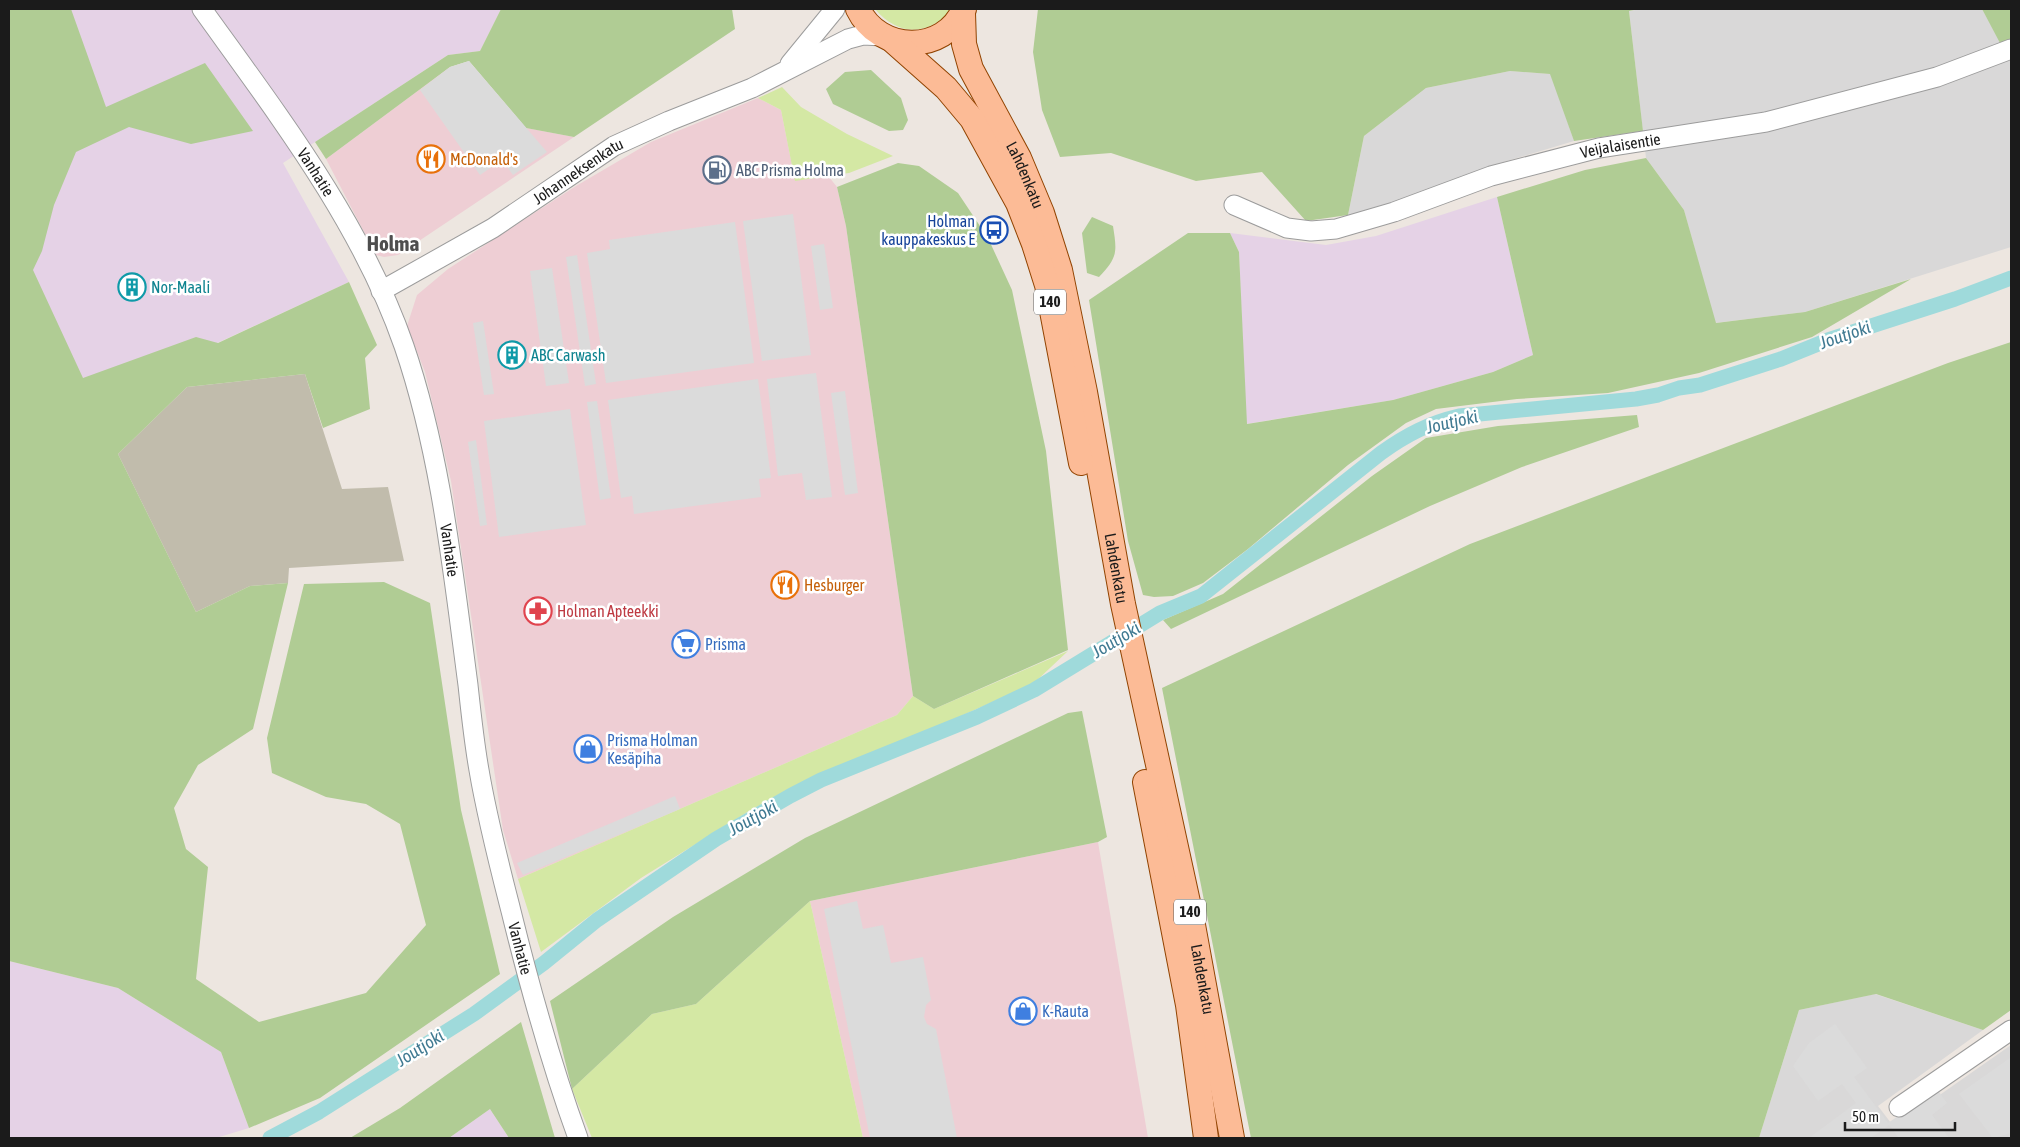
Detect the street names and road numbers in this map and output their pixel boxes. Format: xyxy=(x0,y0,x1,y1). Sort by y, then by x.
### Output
street label: Veijalaisentie xyxy=(1578,130,1662,161)
street label: Johanneksenkatu xyxy=(529,134,626,207)
street label: Lahdenkatu xyxy=(1003,138,1048,211)
street label: Vanhatie xyxy=(294,145,338,199)
road number: 140 xyxy=(1034,290,1066,314)
street label: Vanhatie xyxy=(437,522,463,578)
street label: Lahdenkatu xyxy=(1101,532,1132,605)
road number: 140 xyxy=(1174,900,1206,924)
street label: Vanhatie xyxy=(505,920,536,977)
street label: Lahdenkatu xyxy=(1188,943,1218,1016)

